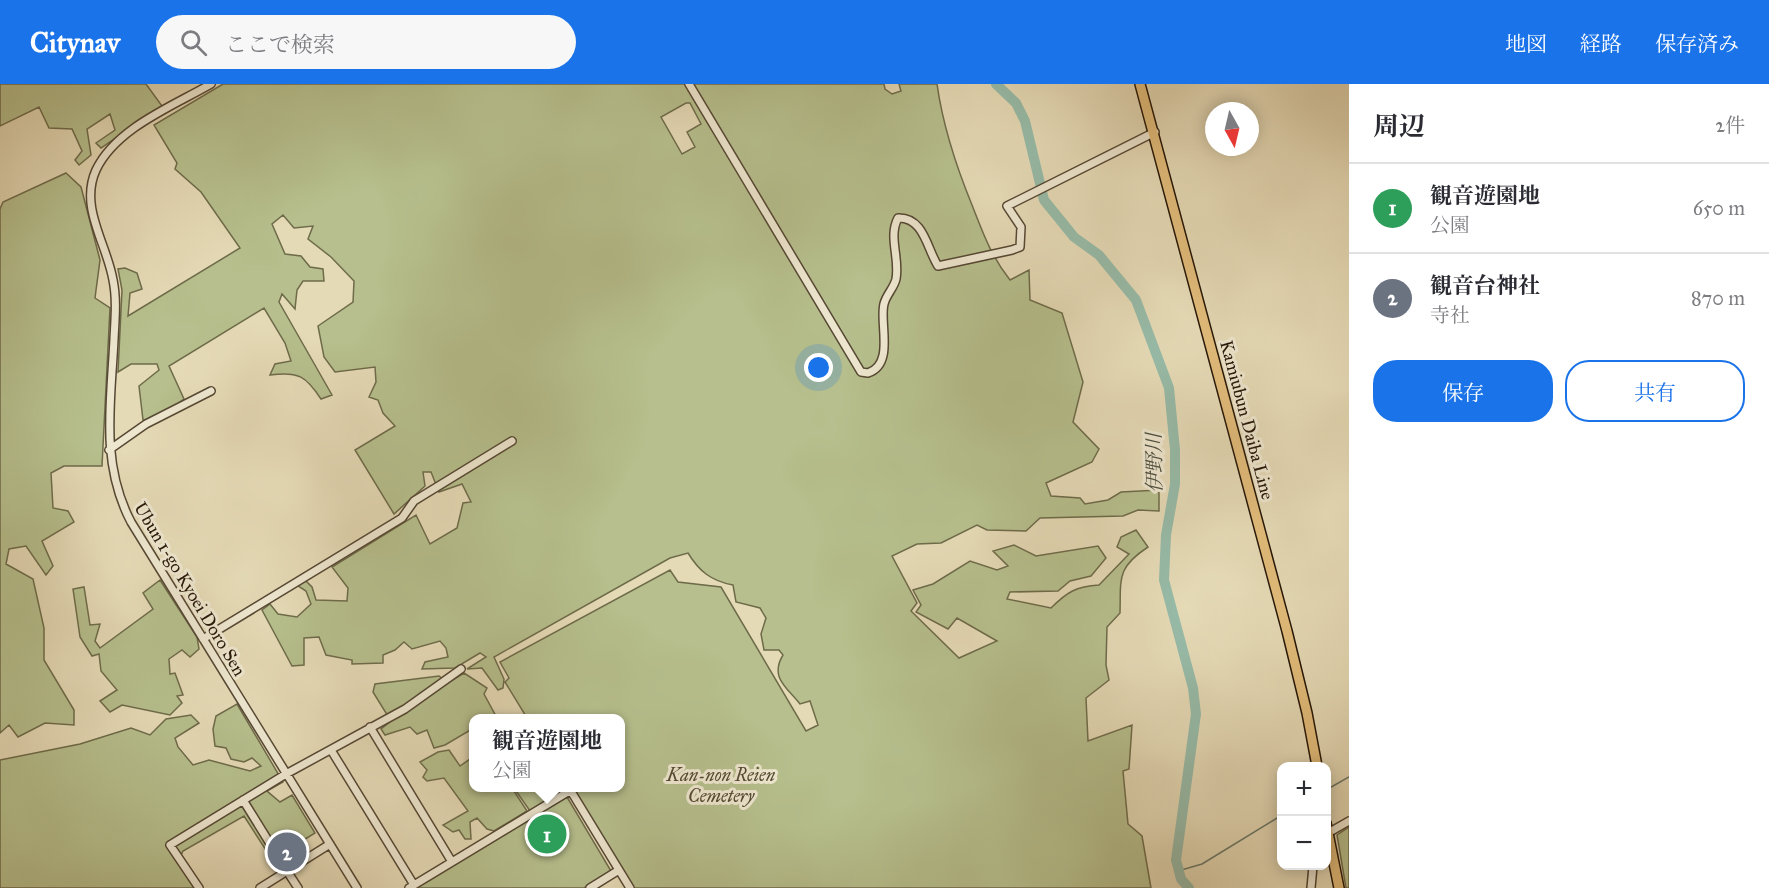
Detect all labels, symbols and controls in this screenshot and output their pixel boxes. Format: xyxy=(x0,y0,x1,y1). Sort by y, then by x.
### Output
search box xyxy=(156,15,576,69)
text: Citynav xyxy=(30,25,120,60)
icon: search xyxy=(177,26,210,59)
text: ここで検索 xyxy=(225,31,335,58)
text: 地図 xyxy=(1505,31,1547,57)
text: 経路 xyxy=(1580,31,1622,57)
text: 保存済み xyxy=(1655,31,1739,57)
north arrow xyxy=(1205,102,1259,156)
text: 周辺 xyxy=(1373,110,1425,142)
text: 2件 xyxy=(1715,113,1745,137)
text: 観音遊園地 xyxy=(1430,182,1540,209)
text: 1 xyxy=(1389,196,1396,220)
text: 650 m xyxy=(1693,196,1745,220)
text: 公園 xyxy=(1430,213,1470,237)
text: 観音台神社 xyxy=(1430,272,1540,299)
text: 2 xyxy=(1388,286,1397,310)
text: 870 m xyxy=(1691,286,1745,310)
text: 寺社 xyxy=(1430,303,1470,327)
street label: Kamiubun Daiba Line xyxy=(1215,338,1279,502)
your location xyxy=(804,353,833,382)
button: 保存 xyxy=(1373,360,1553,422)
button: 共有 xyxy=(1565,360,1745,422)
water label: 伊野川 xyxy=(1141,431,1167,493)
street label: Ubun 1-go Kyoei Doro Sen xyxy=(128,498,251,681)
popup xyxy=(469,714,625,792)
text: 観音遊園地 xyxy=(492,727,602,754)
text: 公園 xyxy=(492,758,532,782)
map controls xyxy=(1277,762,1331,870)
button: + xyxy=(1277,762,1331,816)
park label: Kan-non Reien Cemetery xyxy=(666,764,776,807)
pin: 1 xyxy=(528,812,566,856)
button: − xyxy=(1277,816,1331,870)
pin: 2 xyxy=(268,830,306,874)

